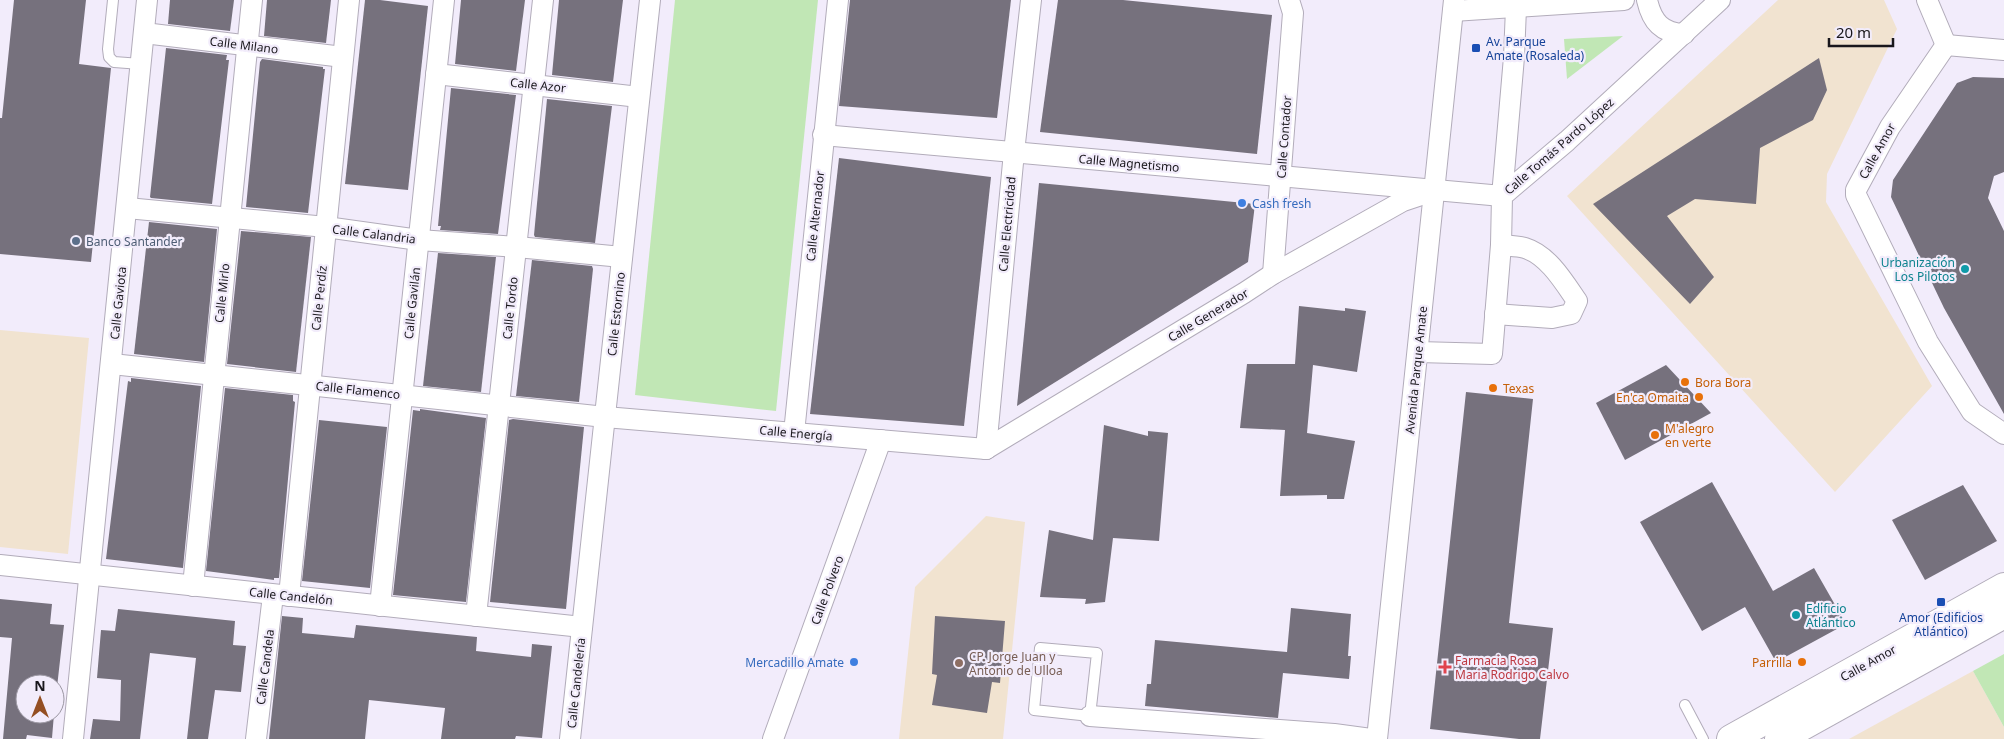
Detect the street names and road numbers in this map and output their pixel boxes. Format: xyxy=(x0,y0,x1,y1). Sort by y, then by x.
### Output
street label: Calle Milano xyxy=(209,32,279,58)
street label: Calle Azor xyxy=(509,74,567,96)
street label: Calle Tomás Pardo López xyxy=(1501,93,1618,198)
street label: Calle Contador xyxy=(1273,95,1295,179)
street label: Calle Amor xyxy=(1855,120,1899,182)
street label: Calle Magnetismo xyxy=(1078,150,1180,176)
street label: Calle Alternador xyxy=(802,170,828,262)
street label: Calle Electricidad xyxy=(994,176,1020,272)
street label: Calle Calandria xyxy=(331,220,417,248)
street label: Calle Mirlo xyxy=(210,262,234,324)
street label: Calle Perdíz xyxy=(307,264,331,331)
street label: Calle Gaviota xyxy=(106,266,130,340)
street label: Calle Gavilán xyxy=(400,266,424,340)
street label: Calle Estornino xyxy=(603,271,629,357)
street label: Calle Tordo xyxy=(498,276,522,340)
street label: Calle Generador xyxy=(1165,284,1251,346)
street label: Avenida Parque Amate xyxy=(1401,305,1431,435)
street label: Calle Flamenco xyxy=(315,377,401,403)
street label: Calle Energía xyxy=(759,421,833,445)
street label: Calle Polvero xyxy=(807,553,847,627)
street label: Calle Candelón xyxy=(248,583,334,609)
street label: Calle Candela xyxy=(252,628,278,706)
street label: Calle Candelería xyxy=(563,637,589,729)
street label: Calle Amor xyxy=(1837,641,1899,685)

